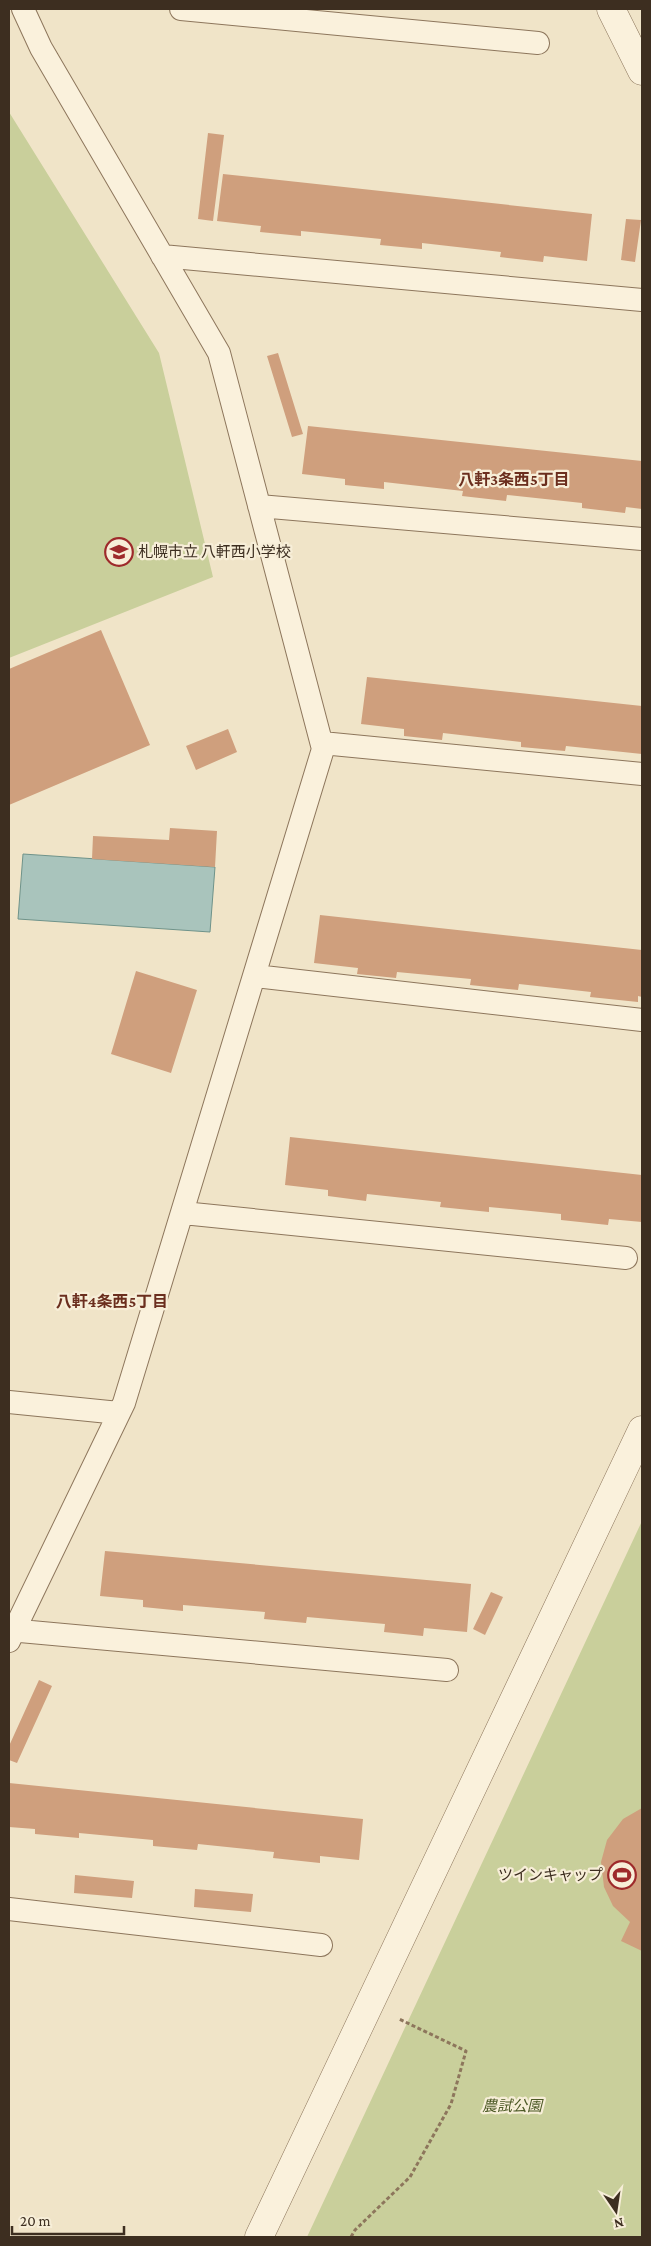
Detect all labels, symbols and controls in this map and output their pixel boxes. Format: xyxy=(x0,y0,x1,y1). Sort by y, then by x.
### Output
district label: 八軒3条西5丁目 xyxy=(458,471,570,488)
school or university icon: 札幌市立 八軒西小学校 xyxy=(104,537,134,567)
place label: 札幌市立 八軒西小学校 xyxy=(138,544,291,560)
district label: 八軒4条西5丁目 xyxy=(56,1293,168,1310)
sports icon: ツインキャップ xyxy=(607,1860,637,1890)
place label: ツインキャップ xyxy=(498,1867,603,1883)
park label: 農試公園 xyxy=(482,2098,544,2114)
north arrow xyxy=(591,2186,641,2236)
scale bar xyxy=(12,2204,125,2236)
text: 20 m xyxy=(20,2213,51,2229)
text: N xyxy=(612,2215,625,2233)

